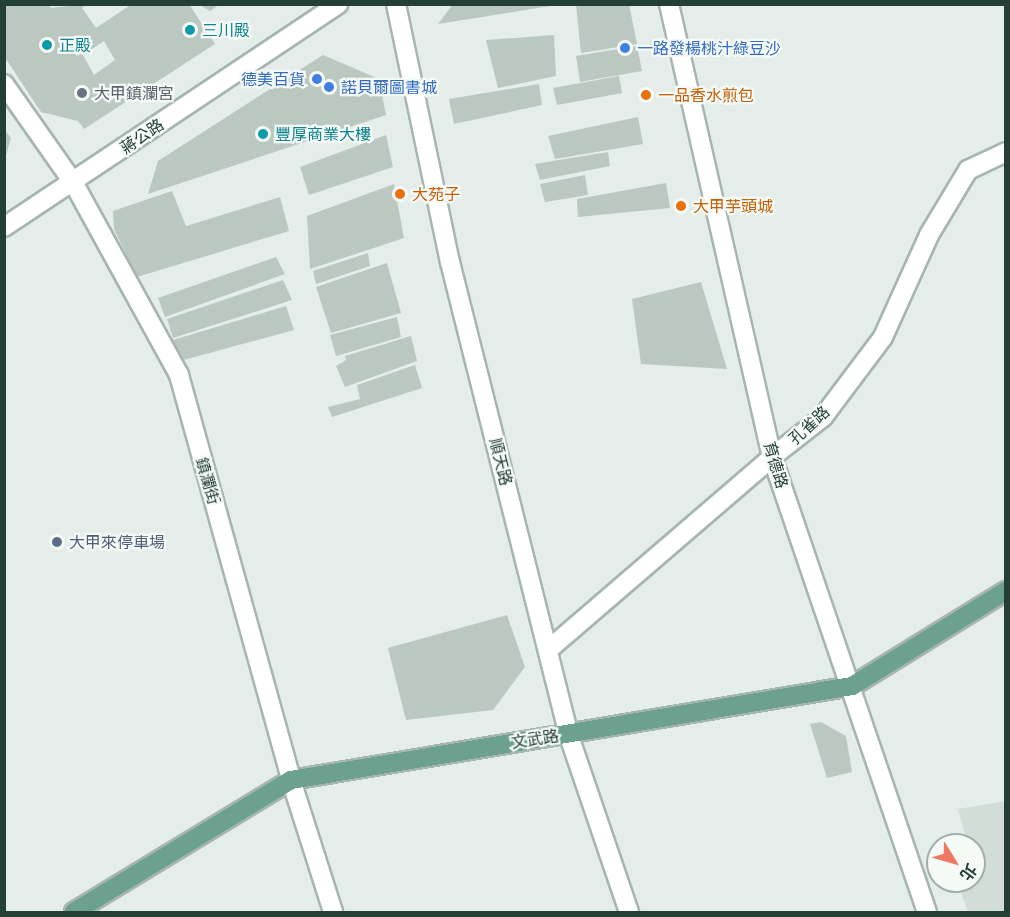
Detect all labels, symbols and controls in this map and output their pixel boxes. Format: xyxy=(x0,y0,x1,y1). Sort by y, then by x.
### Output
place label: 三川殿 xyxy=(202,20,250,40)
marker: 三川殿 xyxy=(183,23,197,37)
place label: 正殿 xyxy=(59,35,91,55)
marker: 正殿 xyxy=(40,38,54,52)
place label: 一路發楊桃汁綠豆沙 xyxy=(637,38,781,58)
marker: 一路發楊桃汁綠豆沙 xyxy=(618,41,632,55)
place label: 德美百貨 xyxy=(241,69,305,89)
marker: 德美百貨 xyxy=(310,72,324,86)
place label: 諾貝爾圖書城 xyxy=(341,77,437,97)
marker: 諾貝爾圖書城 xyxy=(322,80,336,94)
place label: 大甲鎮瀾宮 xyxy=(94,83,174,103)
place label: 一品香水煎包 xyxy=(658,85,754,105)
marker: 大甲鎮瀾宮 xyxy=(75,86,89,100)
marker: 一品香水煎包 xyxy=(639,88,653,102)
street label: 蔣公路 xyxy=(117,115,167,157)
place label: 豐厚商業大樓 xyxy=(275,124,371,144)
marker: 豐厚商業大樓 xyxy=(256,127,270,141)
place label: 大苑子 xyxy=(412,184,460,204)
marker: 大苑子 xyxy=(393,187,407,201)
place label: 大甲芋頭城 xyxy=(693,196,773,216)
marker: 大甲芋頭城 xyxy=(674,199,688,213)
street label: 孔雀路 xyxy=(785,402,833,448)
street label: 順天路 xyxy=(486,436,516,488)
street label: 育德路 xyxy=(760,439,792,491)
street label: 鎮瀾街 xyxy=(192,455,224,507)
place label: 大甲來停車場 xyxy=(69,532,165,552)
marker: 大甲來停車場 xyxy=(50,535,64,549)
street label: 文武路 xyxy=(510,726,560,752)
north arrow xyxy=(926,833,986,893)
text: 北 xyxy=(956,860,982,885)

